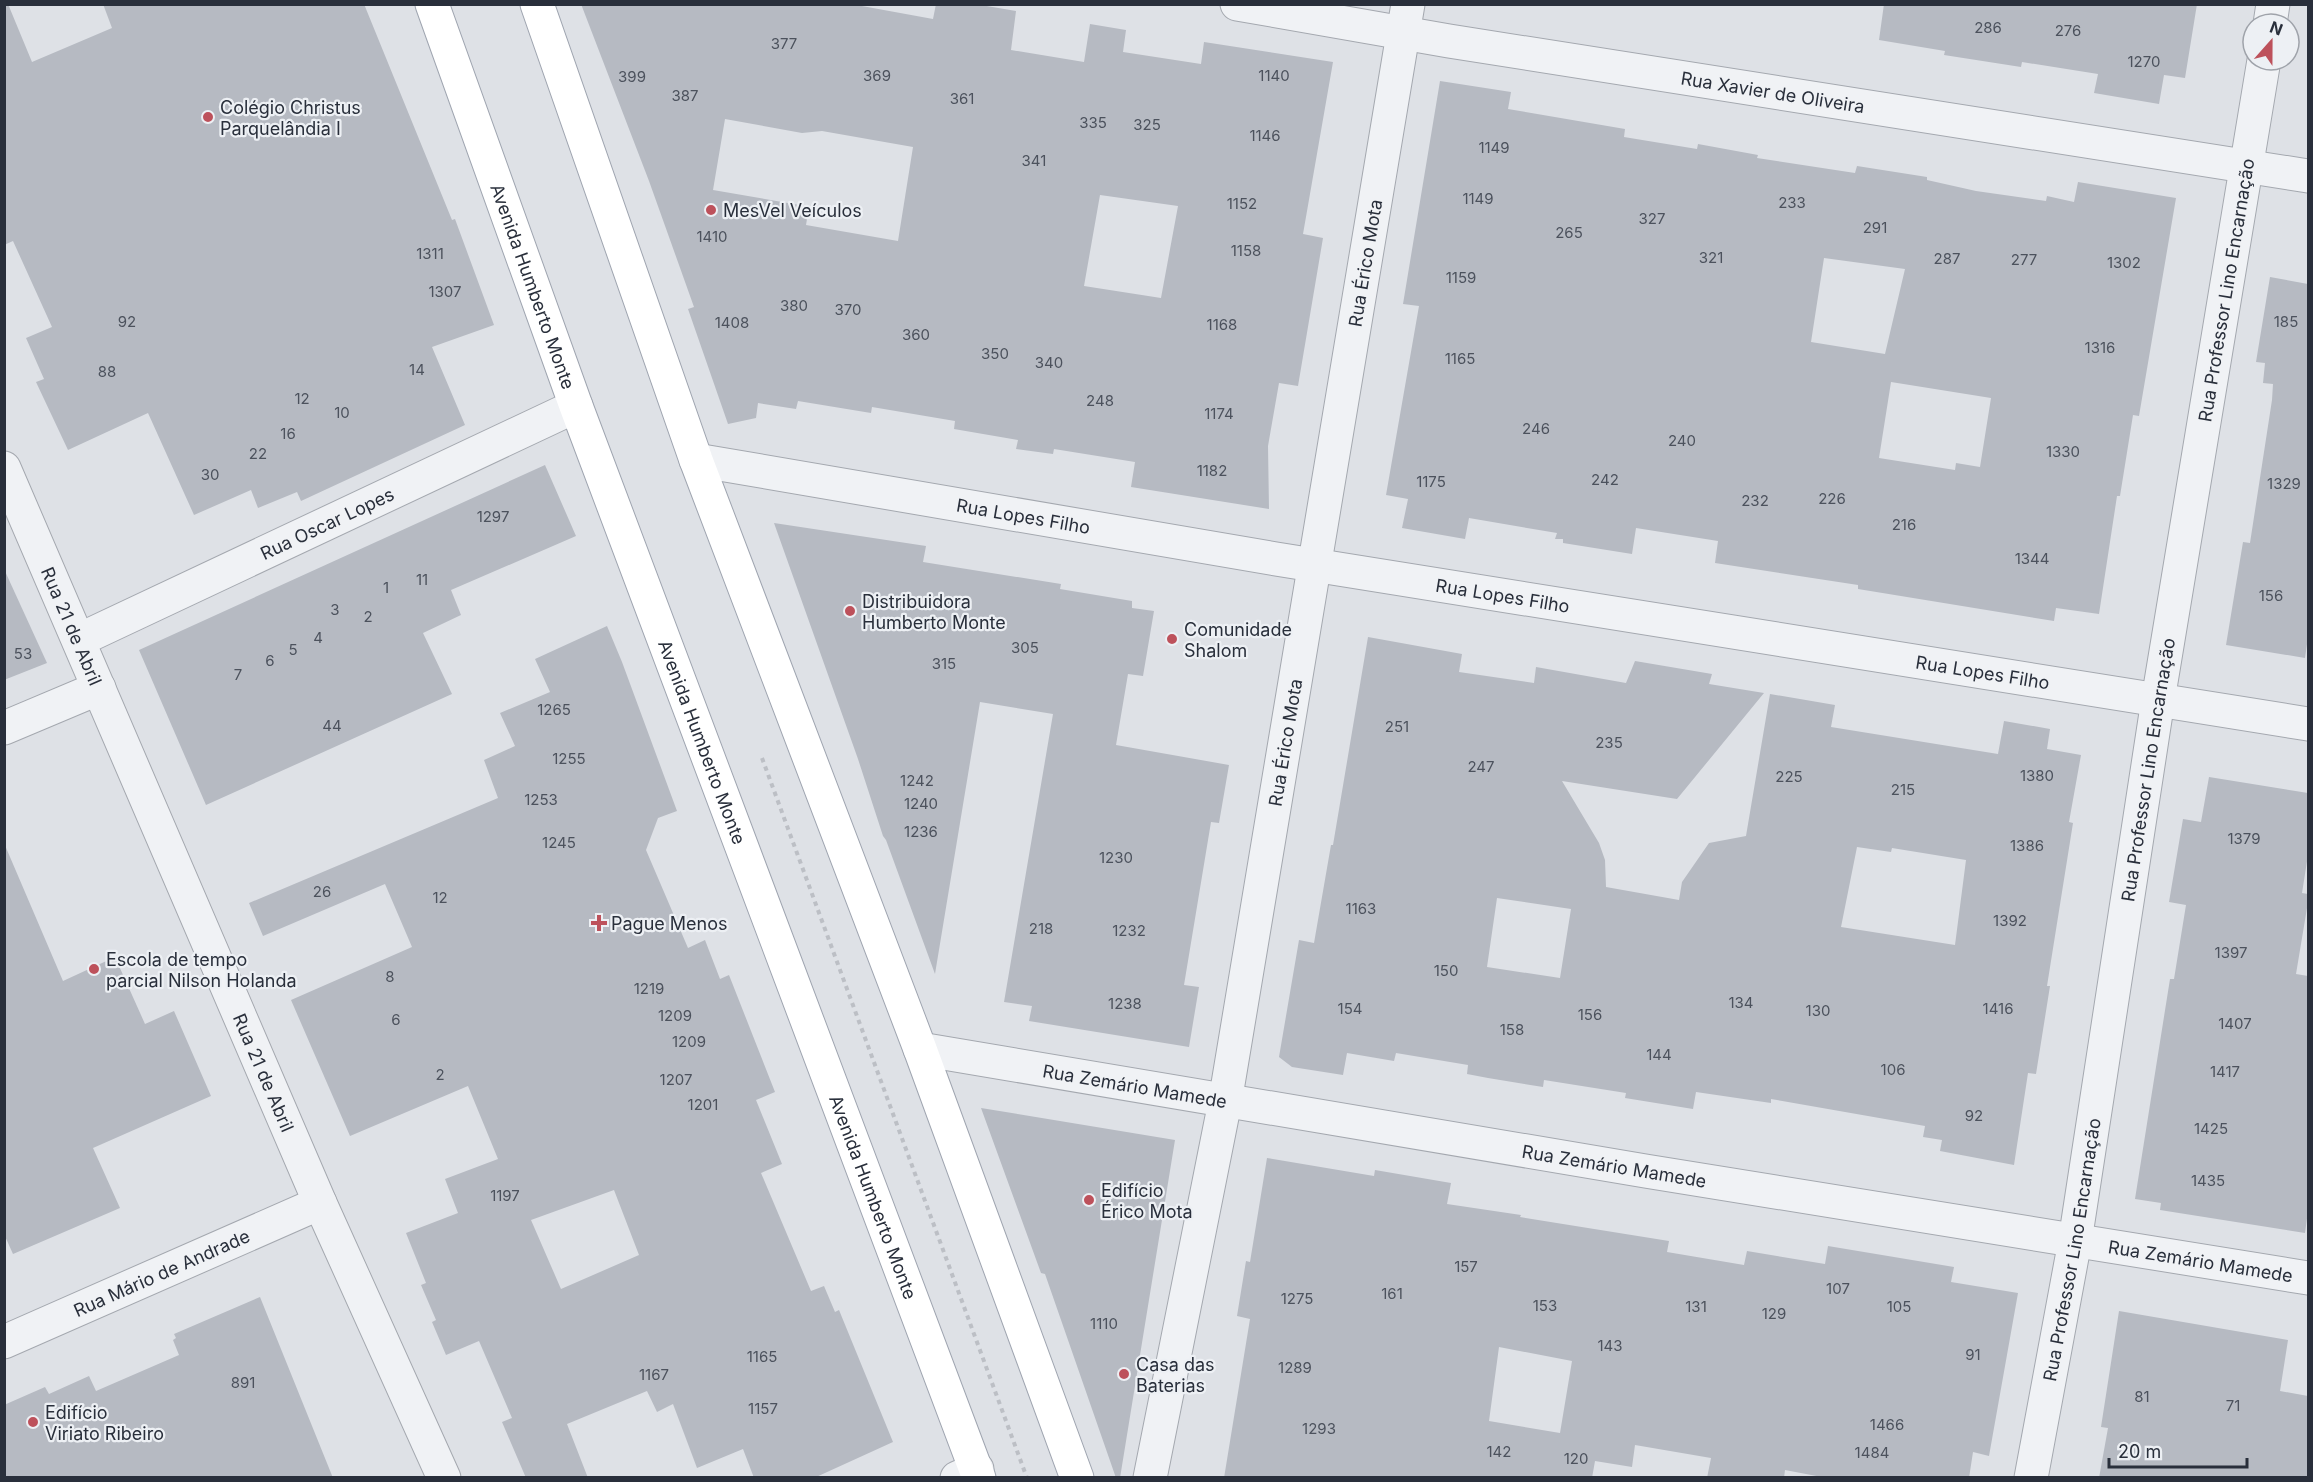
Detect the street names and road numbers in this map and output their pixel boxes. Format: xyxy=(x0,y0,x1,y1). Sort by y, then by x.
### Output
street label: Rua Xavier de Oliveira xyxy=(1679,67,1866,117)
street label: Rua Professor Lino Encarnação xyxy=(2194,157,2258,423)
street label: Avenida Humberto Monte xyxy=(487,181,580,392)
street label: Rua Érico Mota xyxy=(1344,198,1386,328)
street label: Rua Oscar Lopes xyxy=(257,483,397,564)
street label: Rua Lopes Filho xyxy=(955,494,1092,538)
street label: Rua 21 de Abril xyxy=(37,564,107,688)
street label: Rua Lopes Filho xyxy=(1434,574,1571,616)
street label: Rua Professor Lino Encarnação xyxy=(2117,636,2179,903)
street label: Avenida Humberto Monte xyxy=(654,637,750,847)
street label: Rua Lopes Filho xyxy=(1914,651,2051,693)
street label: Rua Érico Mota xyxy=(1264,677,1306,808)
street label: Rua 21 de Abril xyxy=(229,1010,299,1135)
street label: Rua Zemário Mamede xyxy=(1041,1060,1229,1112)
street label: Avenida Humberto Monte xyxy=(825,1092,921,1302)
street label: Rua Professor Lino Encarnação xyxy=(2039,1116,2104,1383)
street label: Rua Zemário Mamede xyxy=(1520,1140,1708,1191)
street label: Rua Mário de Andrade xyxy=(70,1225,253,1321)
street label: Rua Zemário Mamede xyxy=(2107,1236,2294,1286)

